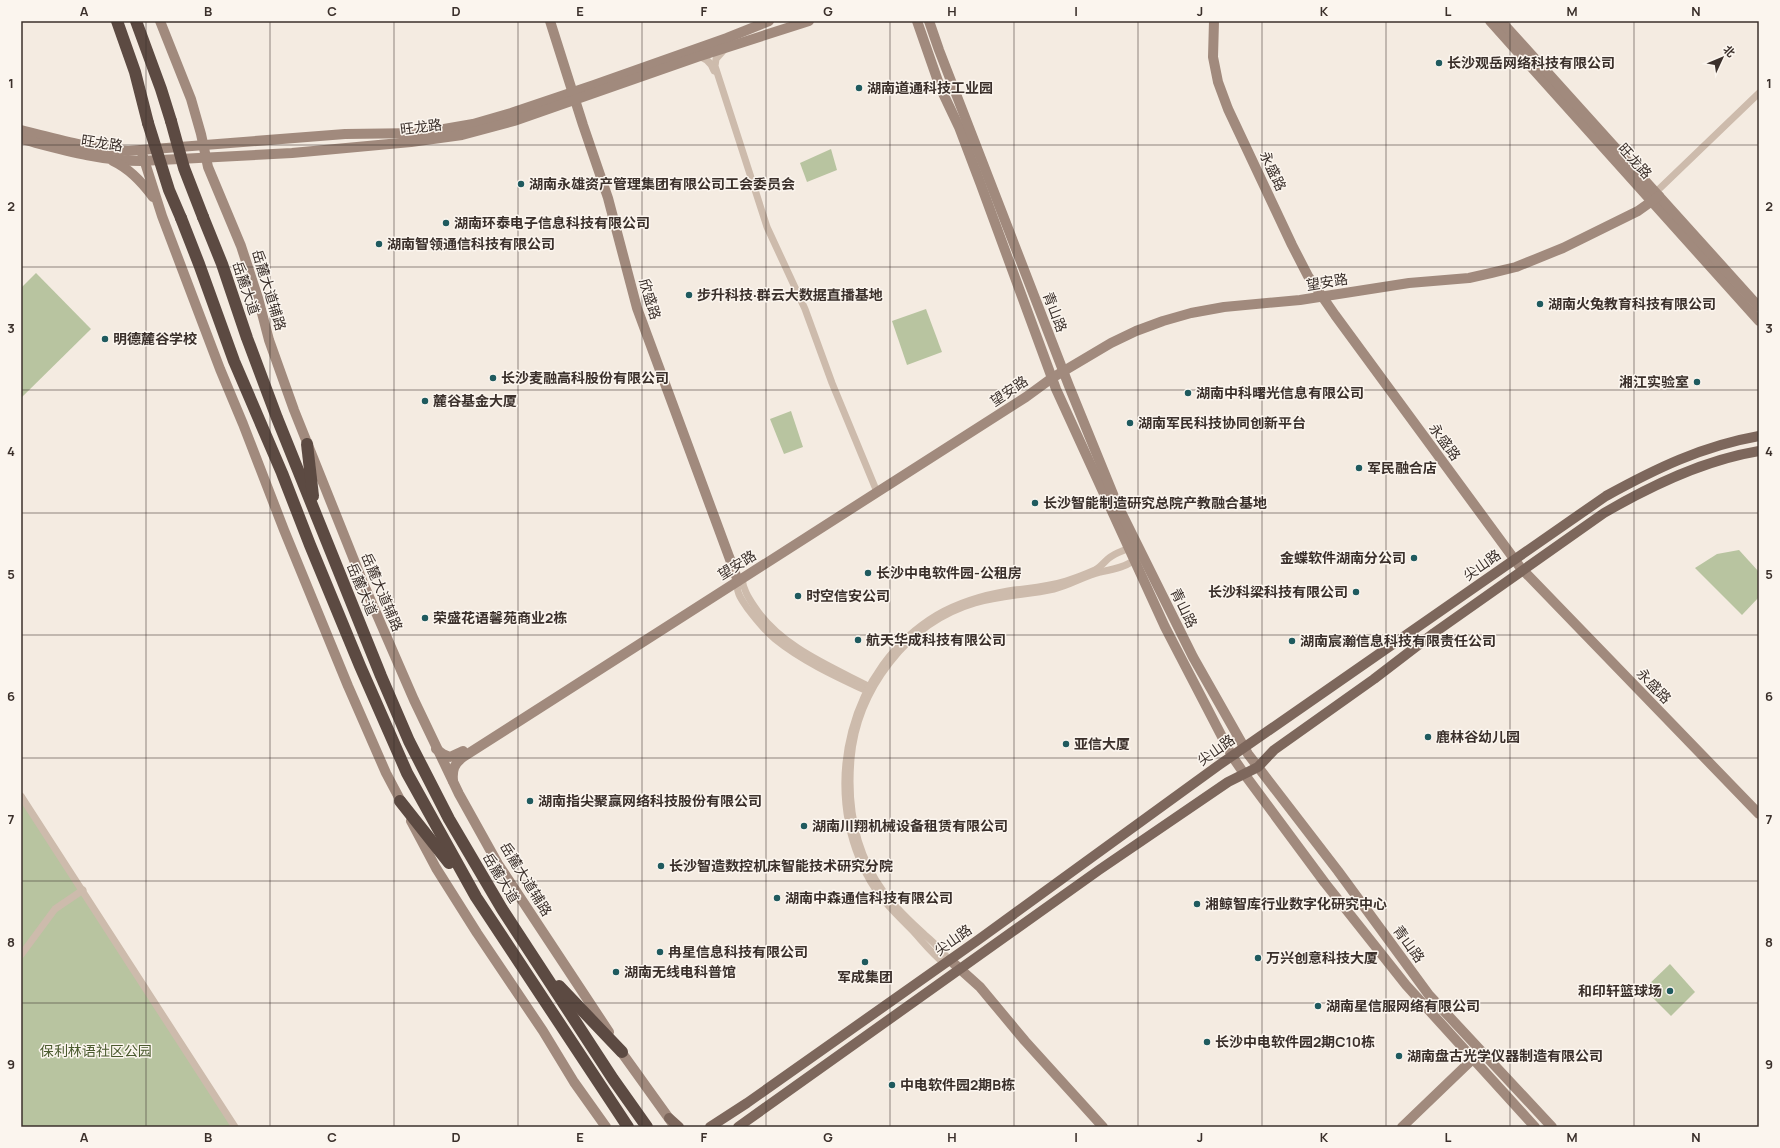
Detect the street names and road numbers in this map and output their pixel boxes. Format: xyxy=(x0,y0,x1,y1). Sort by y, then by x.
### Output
street label: 旺龙路 xyxy=(399,115,443,138)
street label: 旺龙路 xyxy=(80,130,124,155)
street label: 旺龙路 xyxy=(1614,139,1656,183)
street label: 永盛路 xyxy=(1256,148,1291,194)
street label: 岳麓大道辅路 xyxy=(248,247,291,333)
street label: 岳麓大道 xyxy=(228,258,265,317)
street label: 望安路 xyxy=(1305,269,1349,294)
street label: 欣盛路 xyxy=(635,276,666,322)
street label: 青山路 xyxy=(1039,289,1072,335)
street label: 望安路 xyxy=(986,371,1031,410)
street label: 永盛路 xyxy=(1425,419,1465,464)
street label: 望安路 xyxy=(714,545,760,584)
street label: 尖山路 xyxy=(1459,545,1504,584)
street label: 岳麓大道辅路 xyxy=(357,549,408,634)
street label: 岳麓大道 xyxy=(343,559,382,618)
street label: 青山路 xyxy=(1167,585,1202,631)
street label: 永盛路 xyxy=(1633,664,1676,707)
street label: 尖山路 xyxy=(1193,730,1238,769)
street label: 岳麓大道辅路 xyxy=(496,838,557,919)
street label: 岳麓大道 xyxy=(479,849,524,907)
street label: 尖山路 xyxy=(930,920,975,959)
street label: 青山路 xyxy=(1389,921,1429,966)

